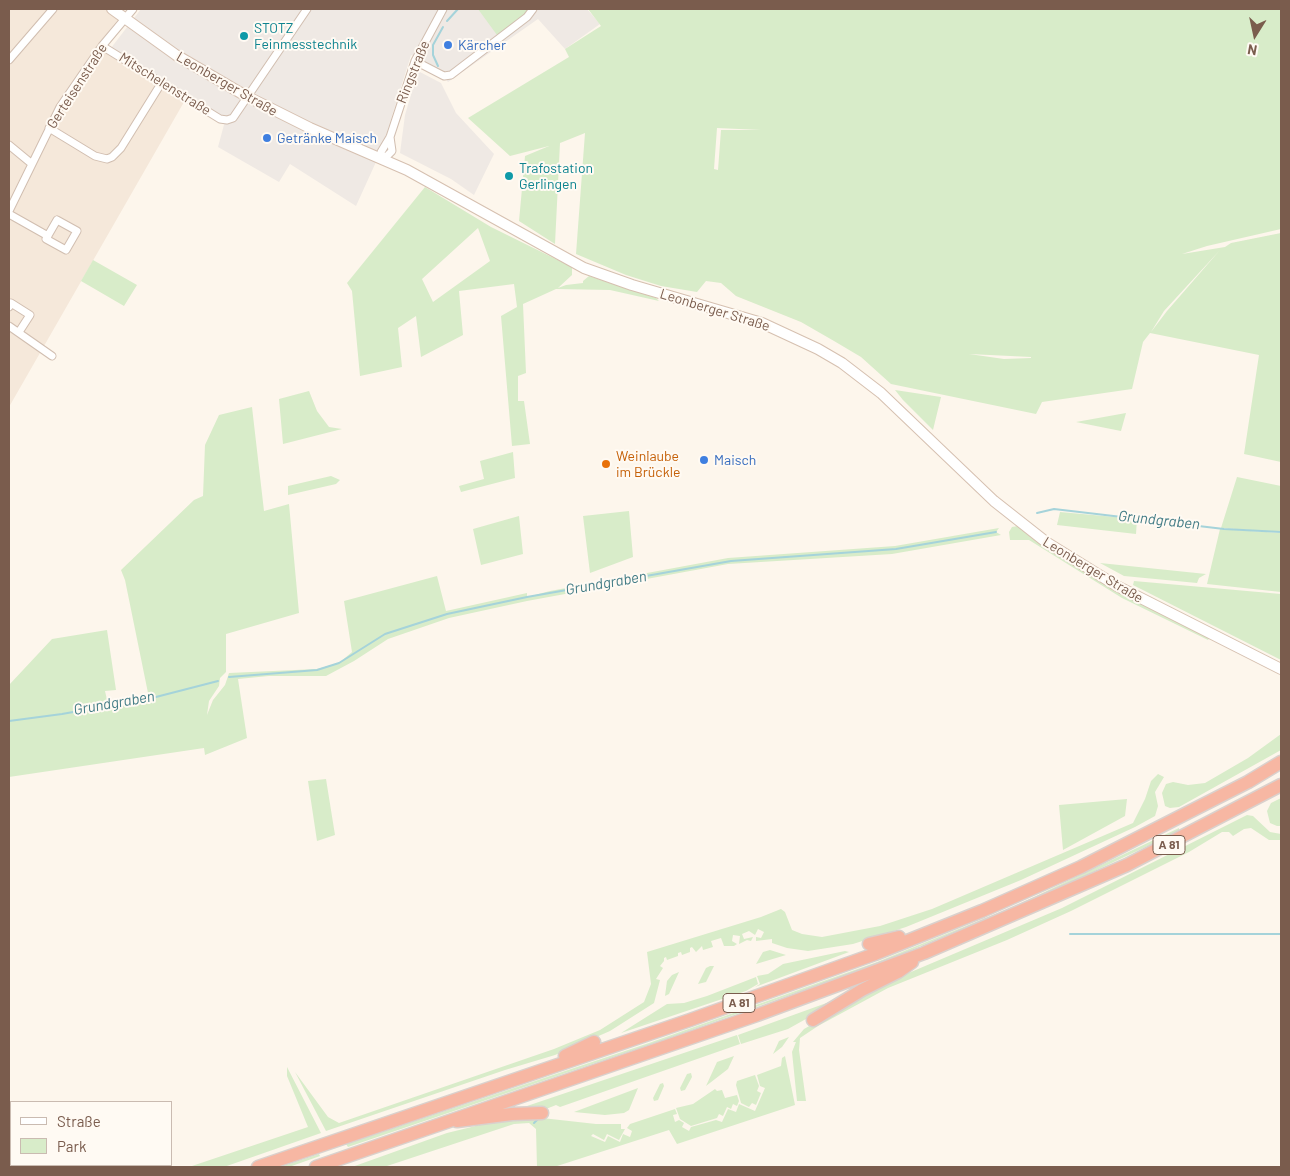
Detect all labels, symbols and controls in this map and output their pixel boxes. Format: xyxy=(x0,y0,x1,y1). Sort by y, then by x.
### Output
north arrow xyxy=(1230,10,1280,60)
place label: STOTZ Feinmesstechnik xyxy=(254,20,357,52)
marker: STOTZ Feinmesstechnik xyxy=(238,30,250,42)
place label: Kärcher xyxy=(458,37,506,53)
street label: Ringstraße xyxy=(393,38,433,106)
marker: Kärcher xyxy=(442,39,454,51)
street label: Gerteisenstraße xyxy=(43,40,111,132)
text: N xyxy=(1246,41,1258,59)
street label: Leonberger Straße xyxy=(173,48,281,120)
street label: Mitschelenstraße xyxy=(116,49,214,119)
place label: Getränke Maisch xyxy=(277,130,377,146)
marker: Getränke Maisch xyxy=(261,132,273,144)
place label: Trafostation Gerlingen xyxy=(519,160,593,192)
marker: Trafostation Gerlingen xyxy=(503,170,515,182)
street label: Leonberger Straße xyxy=(658,285,772,335)
place label: Weinlaube im Brückle xyxy=(616,448,680,481)
place label: Maisch xyxy=(714,452,756,468)
marker: Maisch xyxy=(698,454,710,466)
marker: Weinlaube im Brückle xyxy=(600,458,612,470)
water label: Grundgraben xyxy=(1117,507,1201,533)
street label: Leonberger Straße xyxy=(1040,533,1146,607)
water label: Grundgraben xyxy=(564,567,648,599)
water label: Grundgraben xyxy=(72,687,156,719)
road number: A 81 xyxy=(1153,836,1185,854)
road number: A 81 xyxy=(723,994,755,1012)
legend xyxy=(10,1101,172,1166)
text: Straße xyxy=(57,1112,101,1130)
text: Park xyxy=(57,1137,86,1155)

